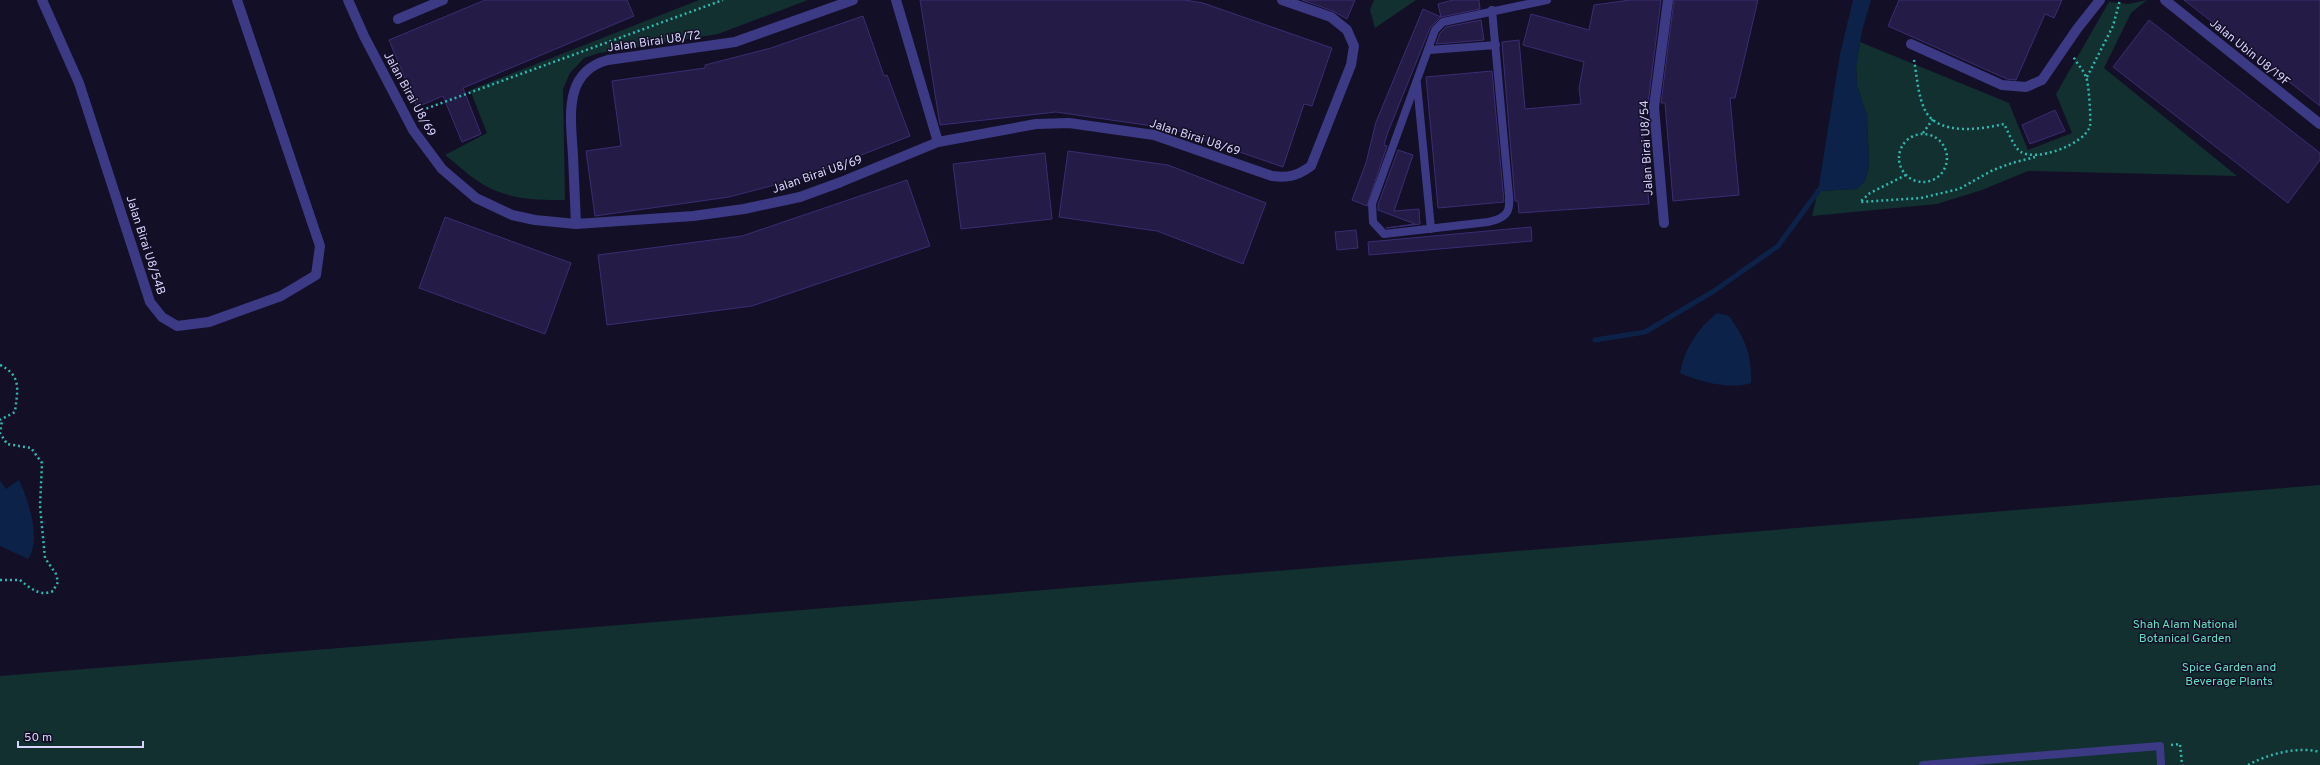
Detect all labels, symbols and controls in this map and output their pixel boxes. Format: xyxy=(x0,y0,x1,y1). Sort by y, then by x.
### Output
street label: Jalan Ubin U8/19F xyxy=(2206,15,2293,90)
street label: Jalan Birai U8/72 xyxy=(606,28,702,56)
street label: Jalan Birai U8/69 xyxy=(379,49,439,140)
street label: Jalan Birai U8/54 xyxy=(1637,100,1657,196)
street label: Jalan Birai U8/69 xyxy=(1147,116,1242,160)
street label: Jalan Birai U8/69 xyxy=(770,152,865,198)
street label: Jalan Birai U8/54B xyxy=(121,194,169,297)
park label: Shah Alam National Botanical Garden xyxy=(2133,617,2237,647)
park label: Spice Garden and Beverage Plants xyxy=(2182,660,2276,690)
scale bar xyxy=(18,723,143,749)
text: 50 m xyxy=(24,730,52,746)

